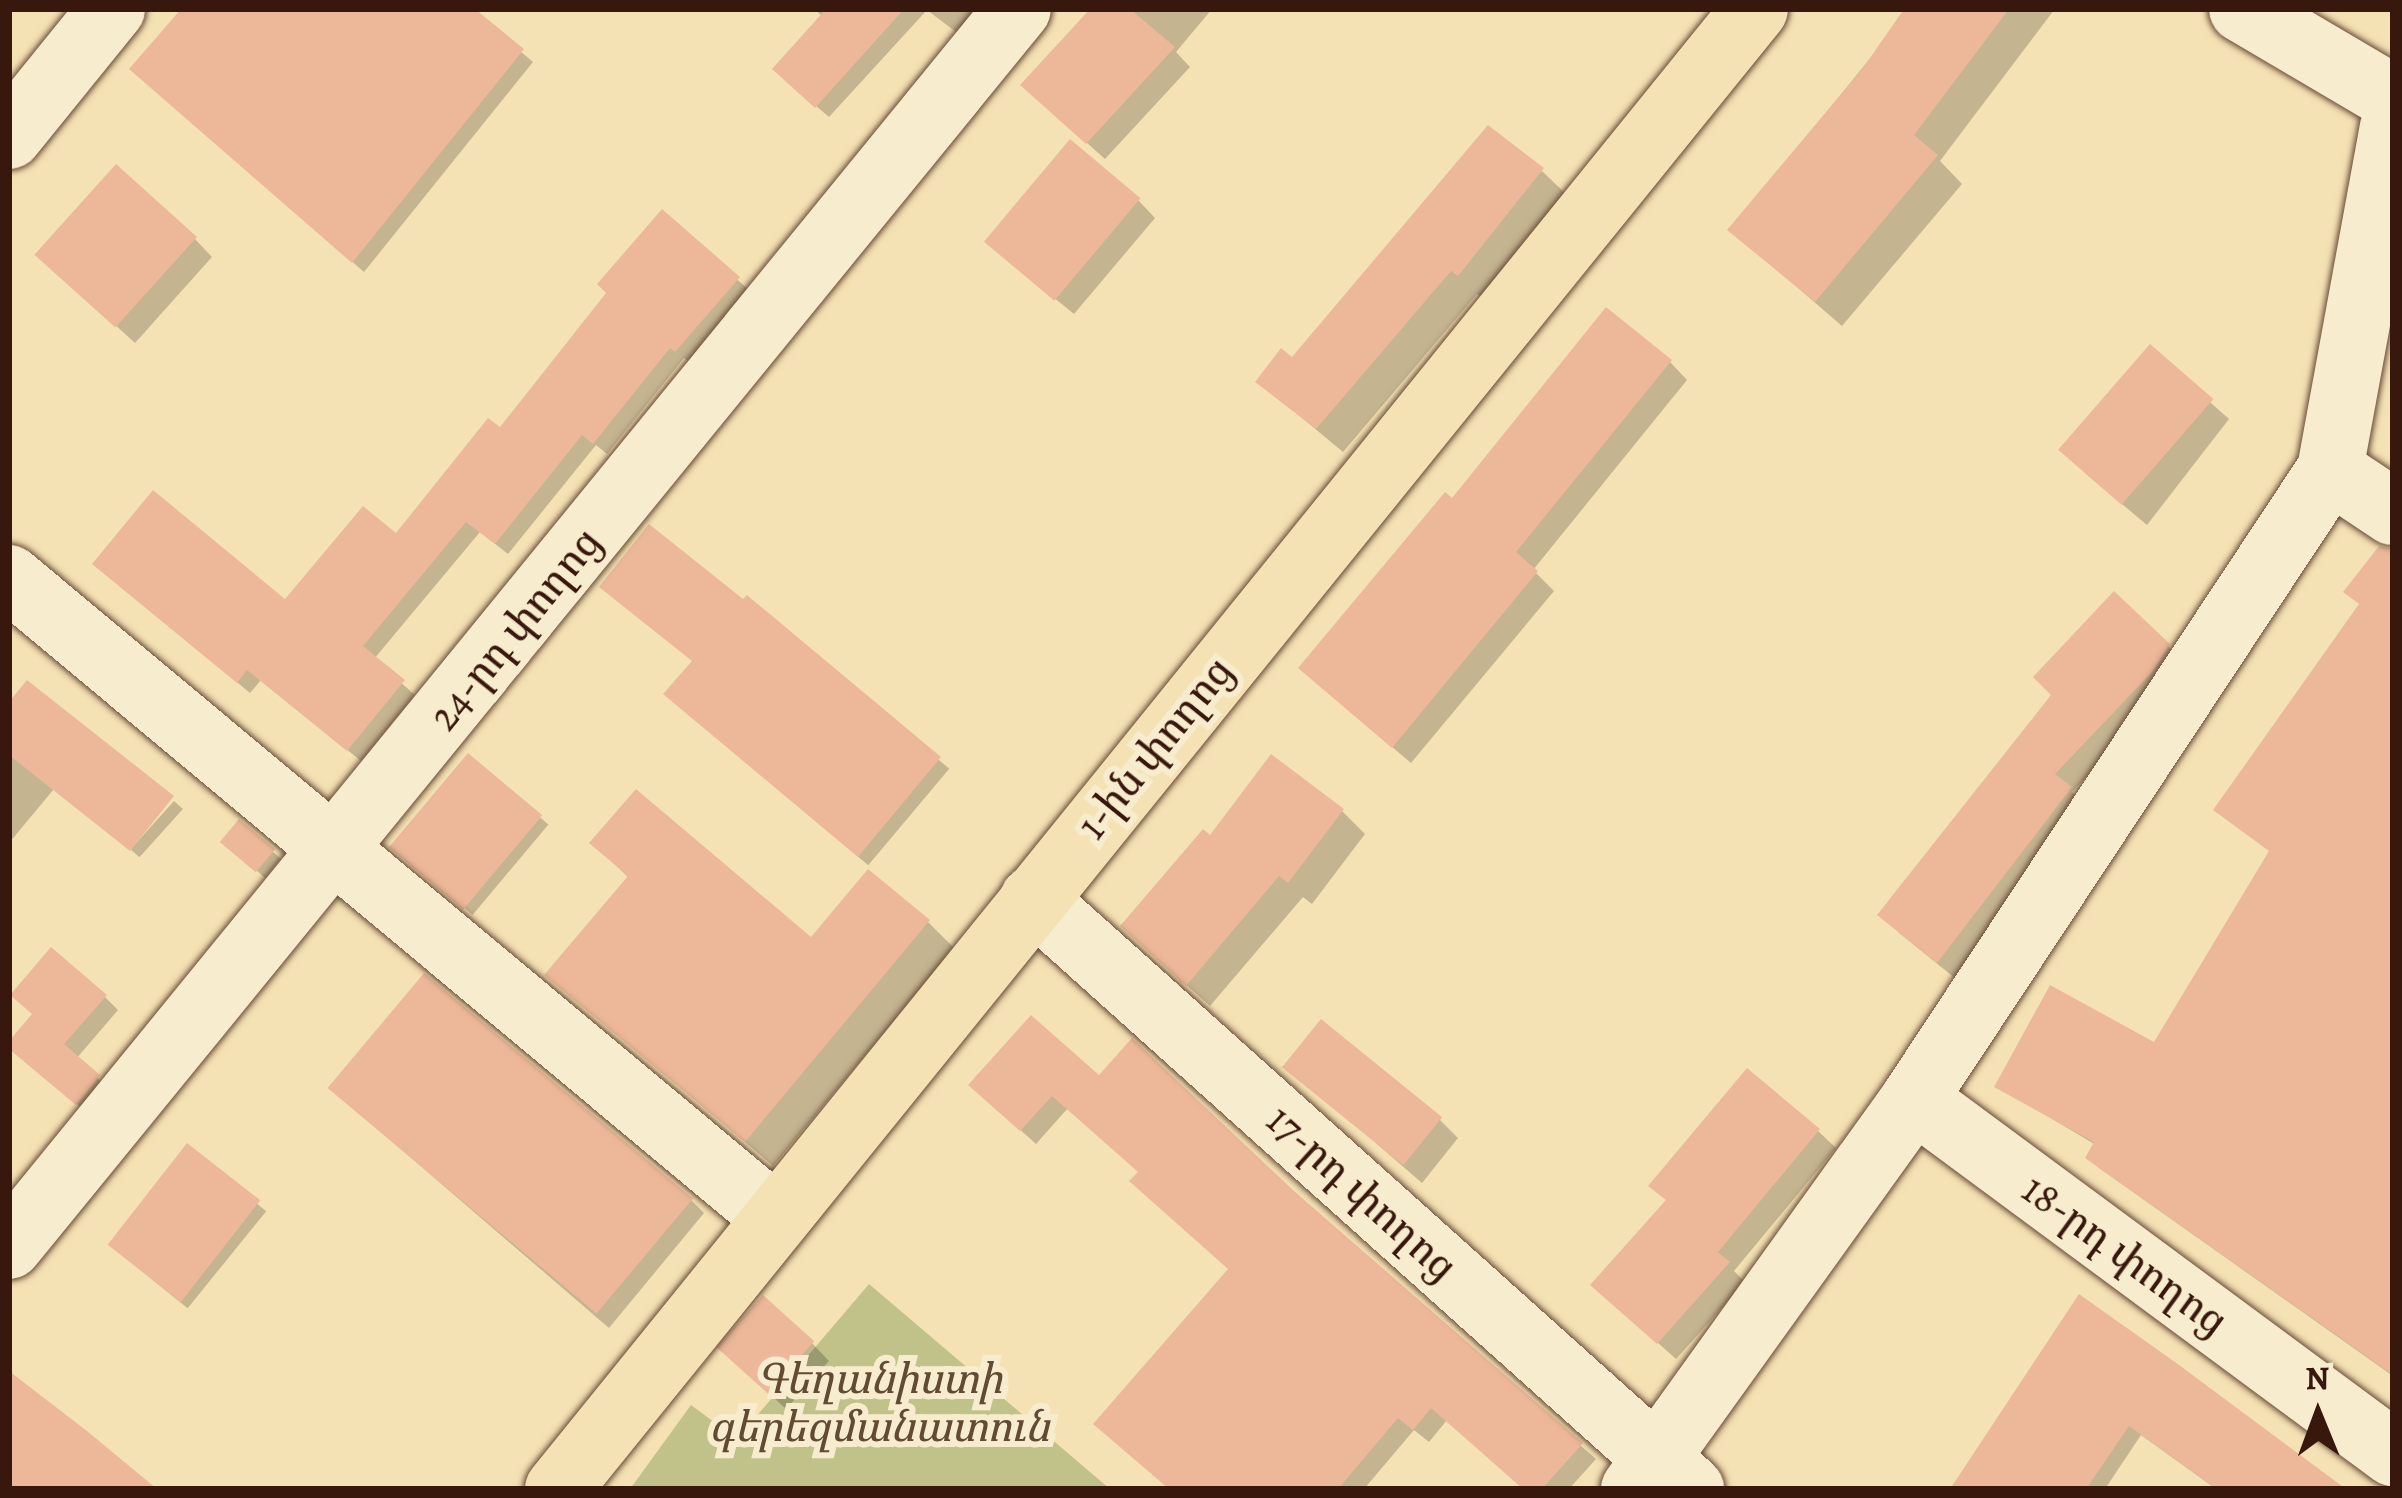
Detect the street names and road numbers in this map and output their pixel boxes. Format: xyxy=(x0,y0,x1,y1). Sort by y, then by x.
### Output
street label: 24-րդ փողոց xyxy=(418,518,612,740)
street label: 1-ին փողոց xyxy=(1066,647,1244,849)
street label: 17-րդ փողոց xyxy=(1256,1094,1468,1292)
street label: 18-րդ փողոց xyxy=(2012,1164,2238,1346)

